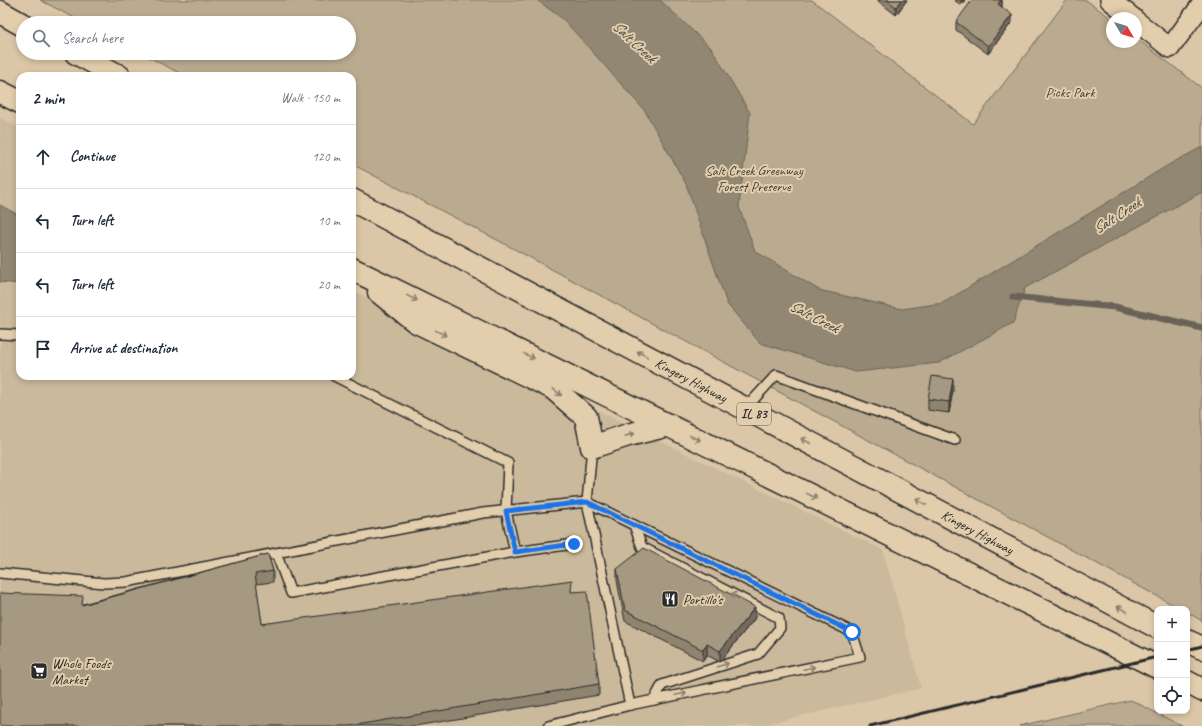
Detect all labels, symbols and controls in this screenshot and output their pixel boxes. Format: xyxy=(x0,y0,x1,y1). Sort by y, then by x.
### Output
north arrow xyxy=(1106,12,1142,48)
search box xyxy=(16,16,356,60)
water label: Salt Creek xyxy=(608,17,662,69)
icon: search xyxy=(30,27,52,49)
text: Search here xyxy=(62,29,123,48)
park label: Picks Park xyxy=(1045,84,1095,101)
text: 2 min xyxy=(32,88,65,109)
text: Walk · 150 m xyxy=(281,90,340,106)
icon: ahead xyxy=(32,146,54,168)
text: Continue xyxy=(70,147,115,166)
text: 120 m xyxy=(312,149,340,165)
park label: Salt Creek Greenway Forest Preserve xyxy=(705,162,804,195)
water label: Salt Creek xyxy=(1090,192,1146,238)
icon: left xyxy=(32,210,54,232)
text: Turn left xyxy=(70,211,113,230)
text: 10 m xyxy=(318,213,340,229)
icon: left xyxy=(32,274,54,296)
text: Turn left xyxy=(70,275,113,294)
text: 20 m xyxy=(318,277,340,293)
one-way arrow xyxy=(406,295,418,302)
water label: Salt Creek xyxy=(786,297,844,339)
one-way arrow xyxy=(435,330,447,337)
icon: arrive xyxy=(32,338,54,360)
text: Arrive at destination xyxy=(70,339,177,358)
one-way arrow xyxy=(636,350,648,357)
one-way arrow xyxy=(522,353,534,360)
street label: Kingery Highway xyxy=(652,354,731,406)
one-way arrow xyxy=(552,387,563,396)
road number: IL 83 xyxy=(737,403,771,425)
one-way arrow xyxy=(622,431,635,438)
one-way arrow xyxy=(689,435,701,442)
one-way arrow xyxy=(800,437,812,445)
one-way arrow xyxy=(806,493,818,500)
one-way arrow xyxy=(915,498,927,505)
street label: Kingery Highway xyxy=(939,506,1017,558)
route end xyxy=(565,535,583,553)
restaurant icon: Portillo's xyxy=(660,589,680,609)
place label: Portillo's xyxy=(683,591,724,608)
one-way arrow xyxy=(730,591,742,599)
one-way arrow xyxy=(1116,605,1128,612)
map controls xyxy=(1154,606,1190,714)
button: + xyxy=(1154,606,1190,642)
route start xyxy=(843,623,861,641)
button: − xyxy=(1154,642,1190,678)
place label: Whole Foods Market xyxy=(52,655,112,688)
supermarket icon: Whole Foods Market xyxy=(29,661,49,681)
one-way arrow xyxy=(716,661,728,669)
one-way arrow xyxy=(802,664,815,672)
button: locate xyxy=(1154,678,1190,714)
one-way arrow xyxy=(675,690,688,698)

